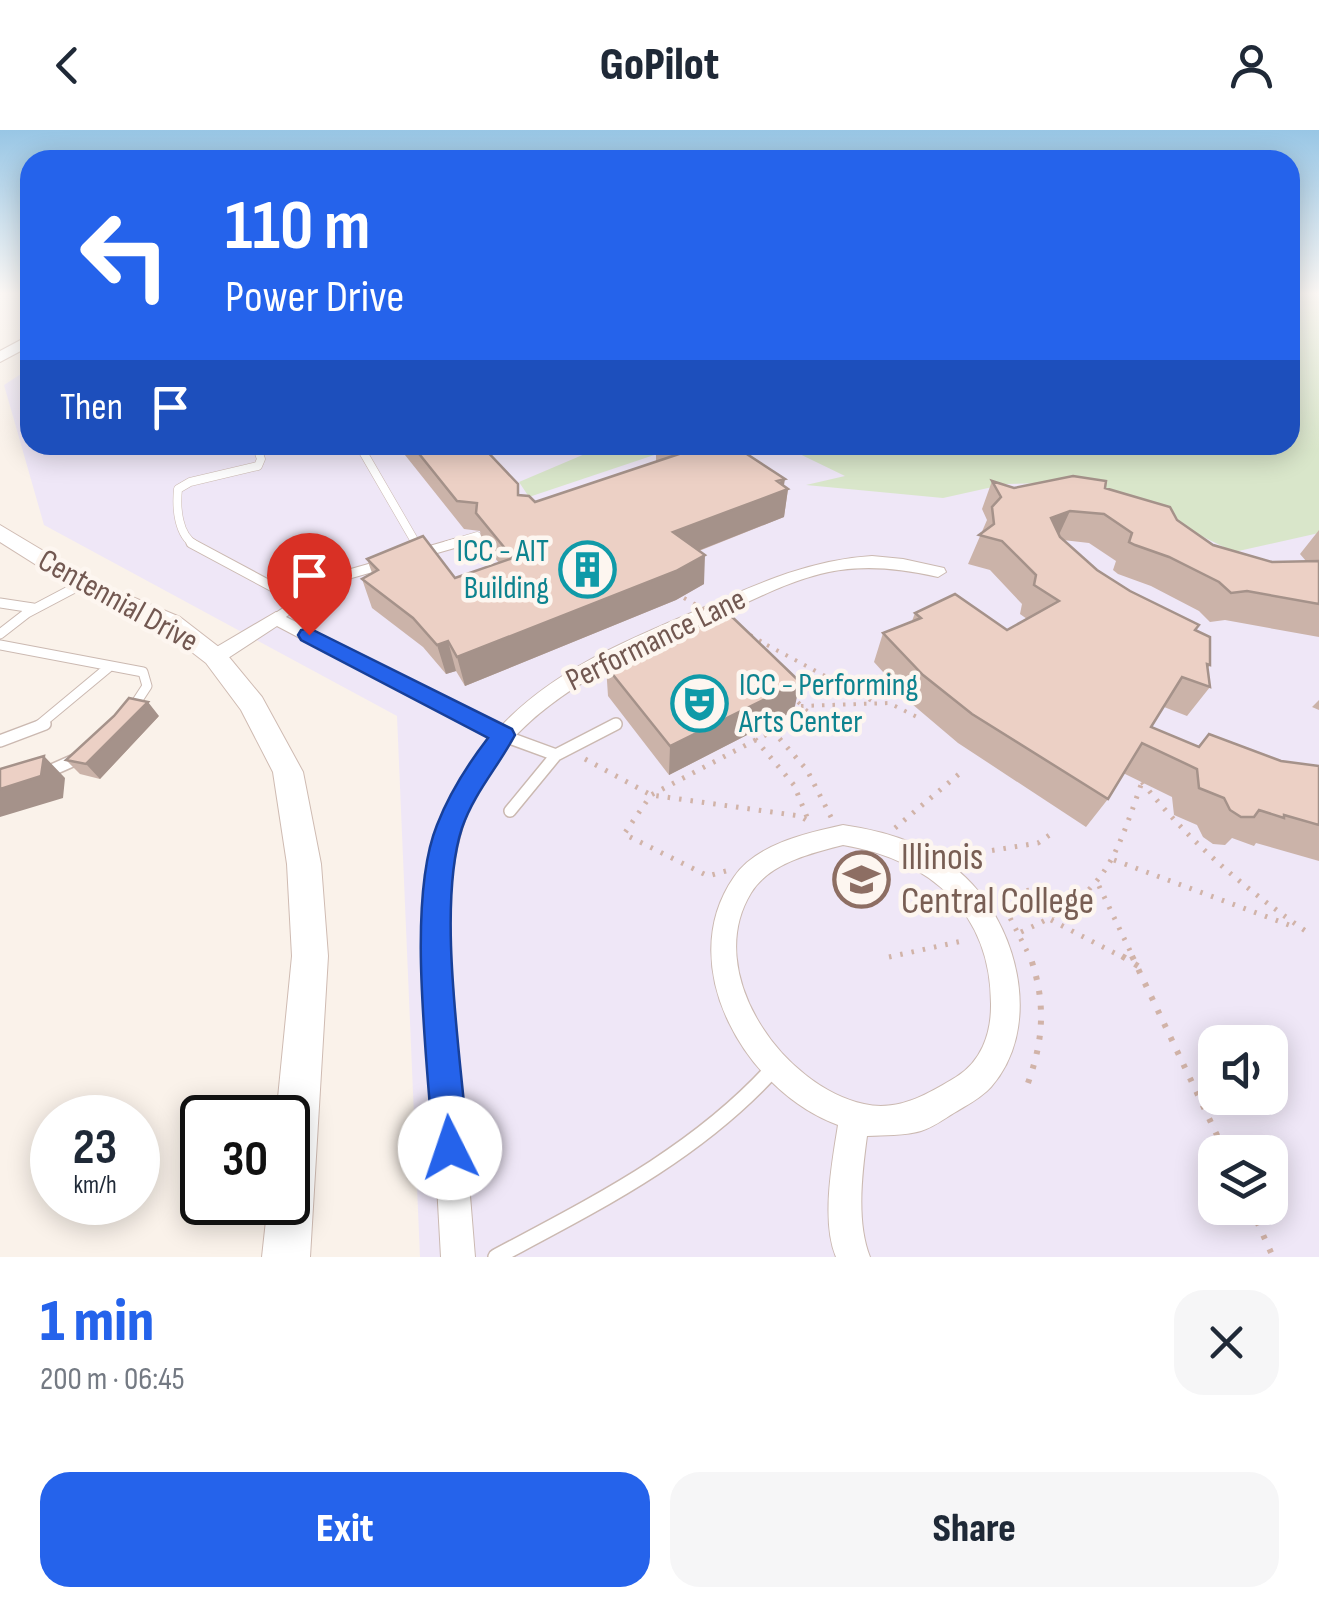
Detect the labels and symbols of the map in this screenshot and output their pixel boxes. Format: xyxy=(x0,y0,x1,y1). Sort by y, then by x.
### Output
place label: ICC - AIT Building xyxy=(457,532,549,608)
pin xyxy=(267,533,352,636)
building icon: ICC - AIT Building xyxy=(558,539,618,599)
street label: Centennial Drive xyxy=(31,541,205,661)
street label: Performance Lane xyxy=(560,580,752,700)
place label: ICC - Performing Arts Center xyxy=(738,666,918,742)
theatre icon: ICC - Performing Arts Center xyxy=(670,673,730,733)
place label: Illinois Central College xyxy=(901,835,1094,924)
school or university icon: Illinois Central College xyxy=(832,849,892,909)
speed limit sign: 30 xyxy=(180,1095,310,1225)
position arrow xyxy=(398,1096,502,1200)

